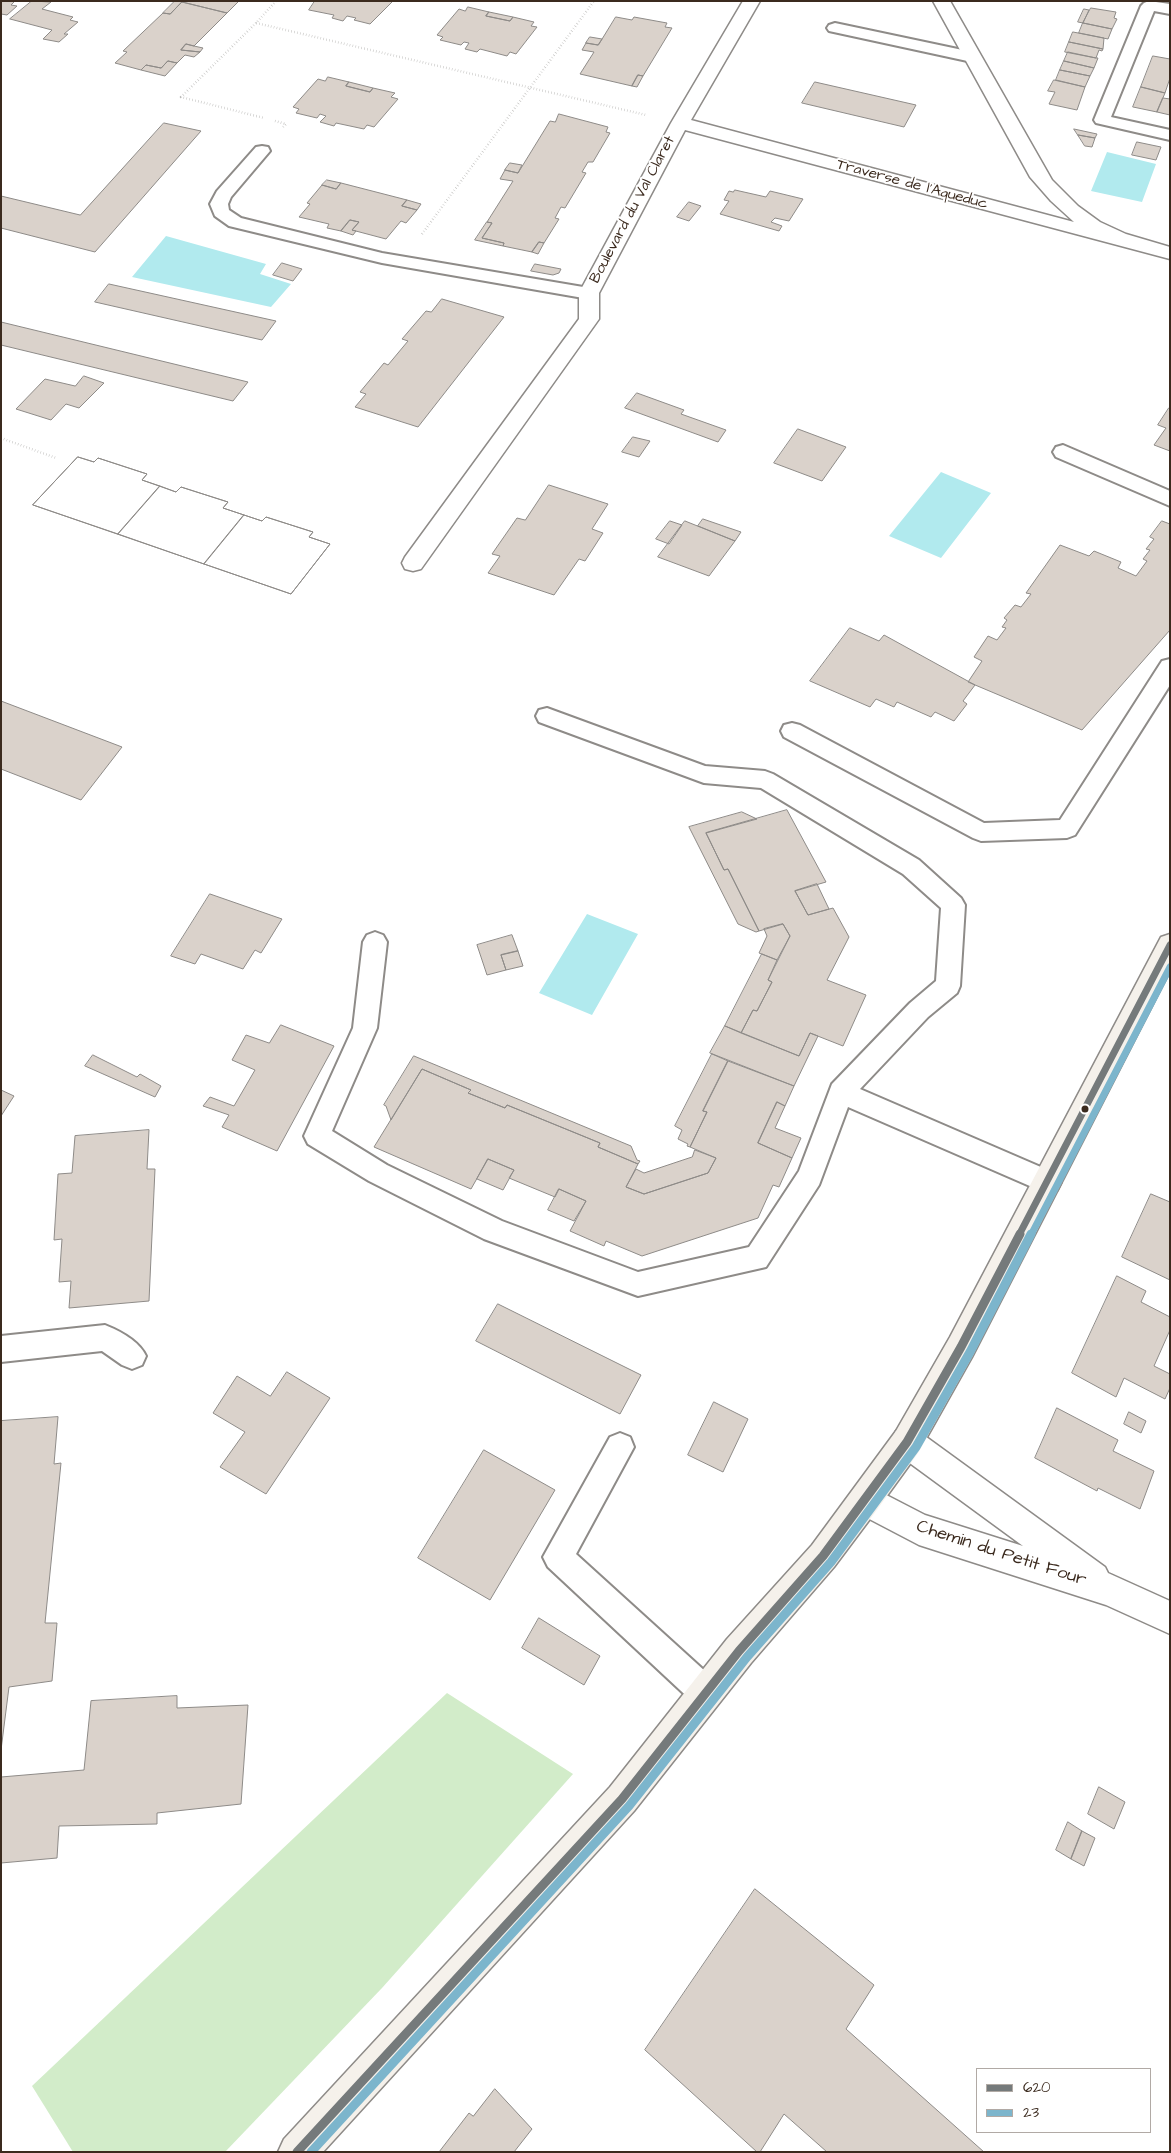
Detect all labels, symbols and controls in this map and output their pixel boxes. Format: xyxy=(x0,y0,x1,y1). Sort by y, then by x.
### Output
street label: Boulevard du Val Claret xyxy=(586,133,680,287)
street label: Traverse de l'Aqueduc xyxy=(835,156,989,214)
unlabelled marker xyxy=(1080,1104,1090,1114)
street label: Chemin du Petit Four xyxy=(913,1516,1089,1592)
legend xyxy=(976,2068,1151,2133)
text: 620 xyxy=(1023,2077,1050,2098)
text: 23 xyxy=(1023,2102,1039,2123)

